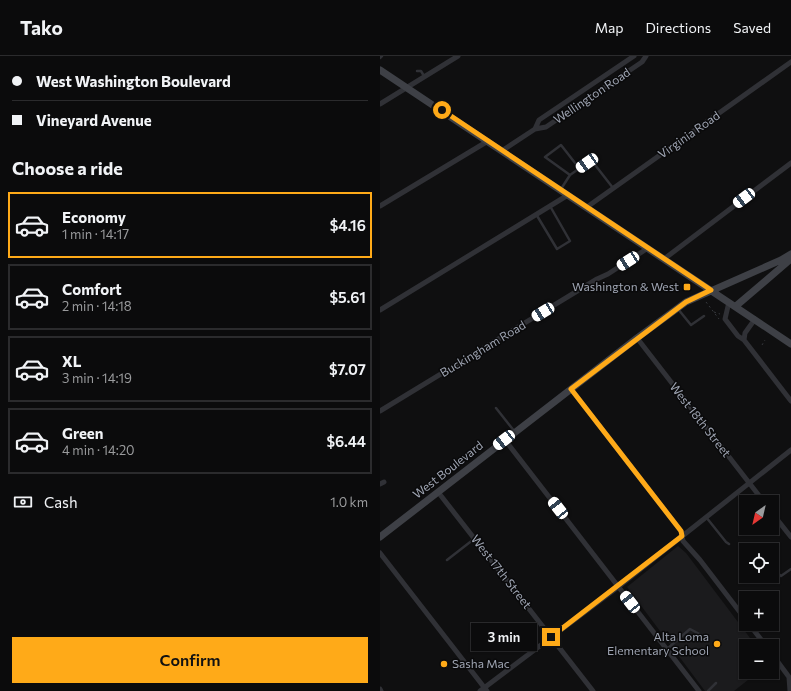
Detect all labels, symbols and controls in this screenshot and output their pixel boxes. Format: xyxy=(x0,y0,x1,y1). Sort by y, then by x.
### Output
text: Tako xyxy=(20,16,63,39)
text: Map xyxy=(595,19,624,36)
text: Directions xyxy=(646,19,711,36)
text: Saved xyxy=(733,19,771,36)
street label: Wellington Road xyxy=(550,64,633,126)
text: West Washington Boulevard xyxy=(36,72,231,90)
route start xyxy=(433,101,451,119)
street label: Virginia Road xyxy=(655,108,722,161)
text: Vineyard Avenue xyxy=(36,111,152,129)
car xyxy=(574,151,600,175)
text: Choose a ride xyxy=(12,157,123,179)
car xyxy=(731,186,757,210)
icon: car xyxy=(14,207,50,243)
text: Economy xyxy=(62,208,126,226)
text: $4.16 xyxy=(330,216,366,234)
text: 1 min · 14:17 xyxy=(62,226,129,242)
car xyxy=(615,249,641,273)
icon: car xyxy=(14,279,50,315)
place label: Washington & West xyxy=(572,279,679,293)
text: Comfort xyxy=(62,280,122,298)
marker: Washington & West xyxy=(682,282,692,292)
text: $5.61 xyxy=(330,288,366,306)
text: 2 min · 14:18 xyxy=(62,298,132,314)
car xyxy=(530,301,556,323)
street label: Buckingham Road xyxy=(437,317,528,379)
icon: car xyxy=(14,351,50,387)
text: XL xyxy=(62,352,81,370)
text: $7.07 xyxy=(329,360,366,378)
text: 3 min · 14:19 xyxy=(62,370,132,386)
street label: West 18th Street xyxy=(667,379,734,460)
icon: car xyxy=(14,423,50,459)
text: Green xyxy=(62,424,103,442)
car xyxy=(491,428,517,452)
text: $6.44 xyxy=(327,432,366,450)
street label: West Boulevard xyxy=(410,437,485,501)
text: 4 min · 14:20 xyxy=(62,442,135,458)
icon: cash xyxy=(12,491,34,513)
text: Cash xyxy=(44,493,78,511)
text: 1.0 km xyxy=(330,494,368,510)
car xyxy=(546,495,570,521)
north arrow xyxy=(739,495,779,535)
map controls xyxy=(739,495,779,679)
street label: West 17th Street xyxy=(469,532,535,611)
button: locate xyxy=(739,543,779,583)
car xyxy=(618,589,642,615)
button: + xyxy=(739,591,779,631)
callout: 3 min xyxy=(471,623,537,651)
route end xyxy=(542,628,560,646)
text: 3 min xyxy=(488,629,520,645)
place label: Alta Loma Elementary School xyxy=(607,629,709,657)
button: Confirm xyxy=(12,637,368,683)
marker: Alta Loma Elementary School xyxy=(712,639,722,649)
button: − xyxy=(739,639,779,679)
place label: Sasha Mac xyxy=(452,656,510,670)
marker: Sasha Mac xyxy=(439,659,449,669)

